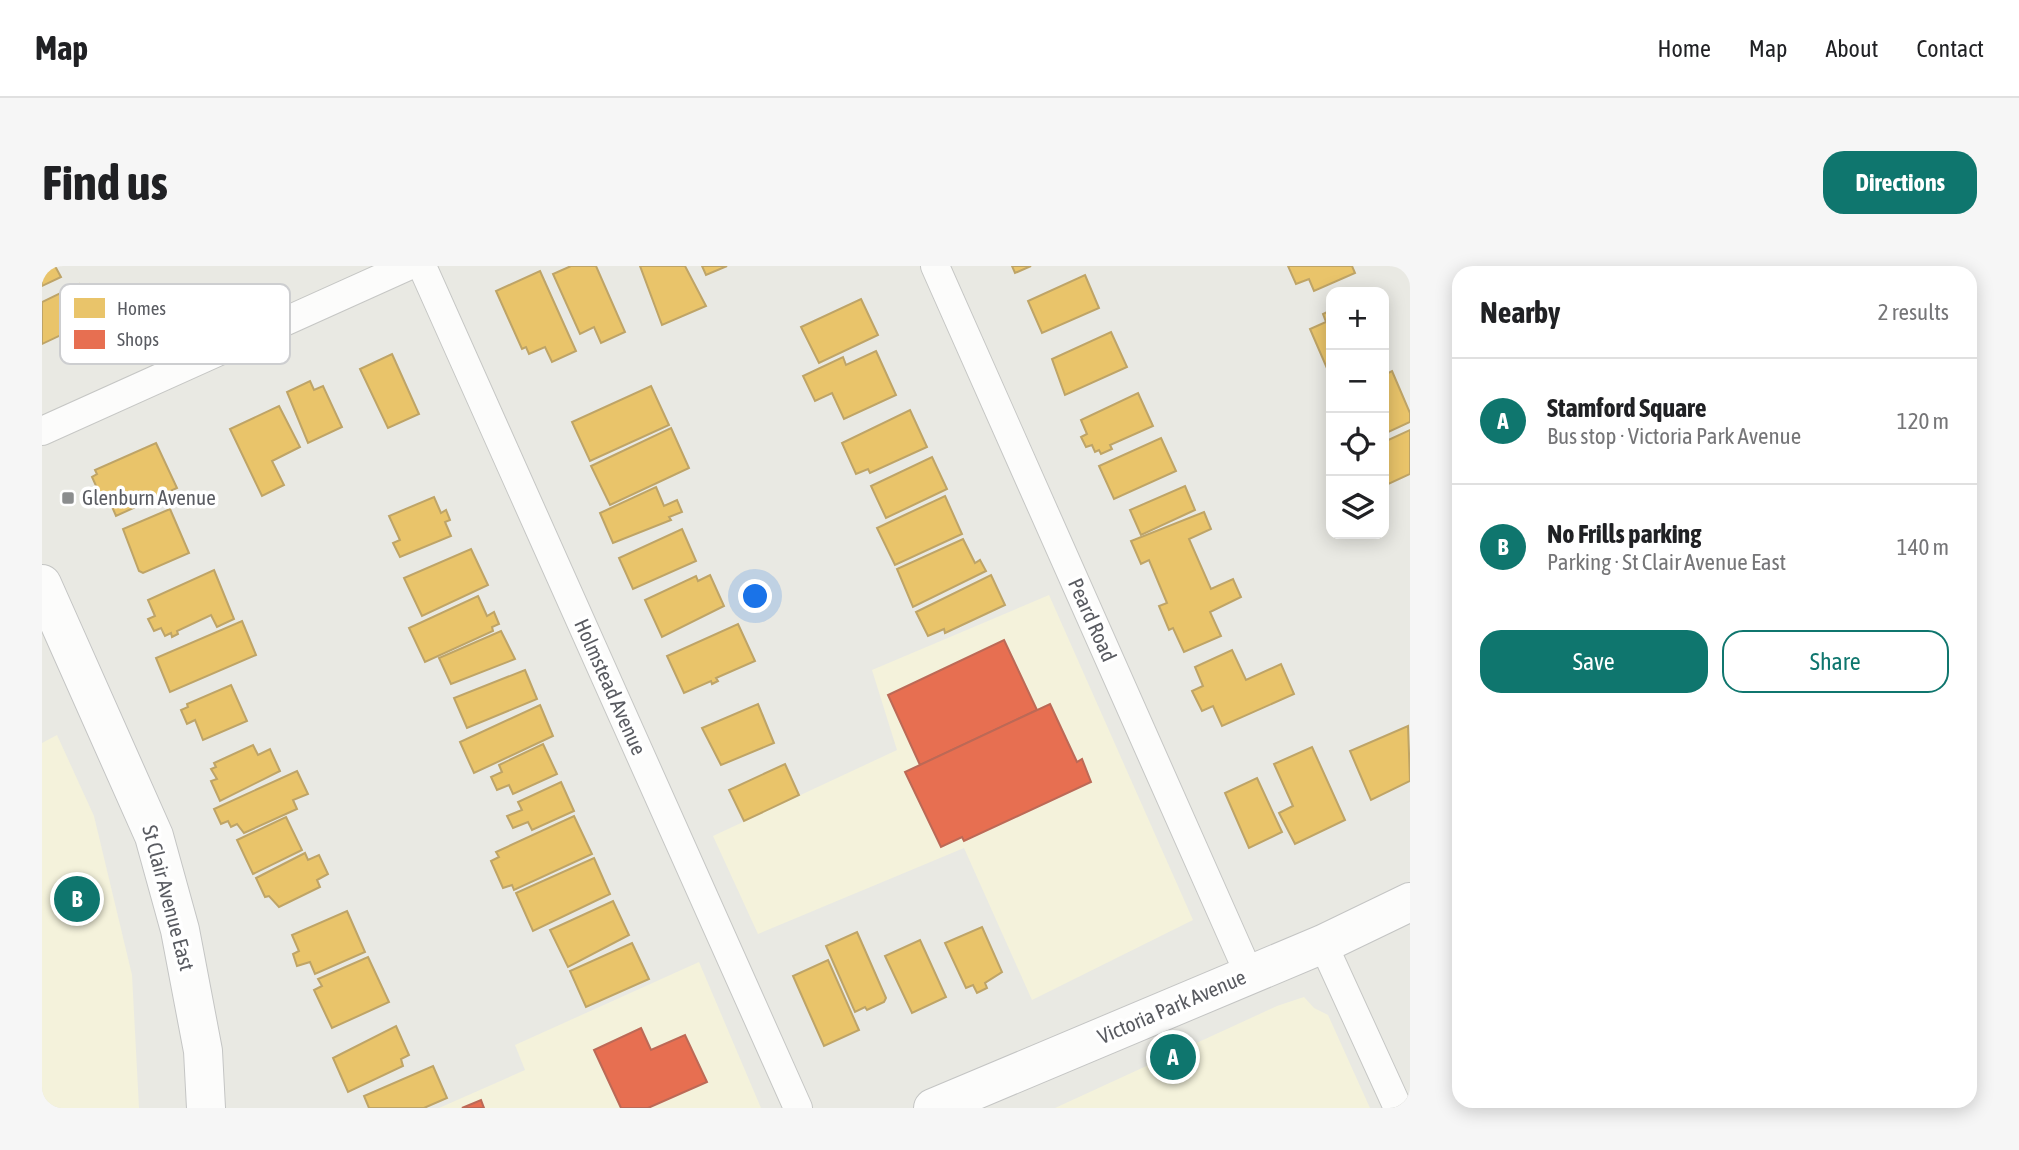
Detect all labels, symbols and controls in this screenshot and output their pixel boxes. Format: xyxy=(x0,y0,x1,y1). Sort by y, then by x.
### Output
text: Map xyxy=(35,29,88,67)
text: Home xyxy=(1657,35,1711,62)
text: Map xyxy=(1749,35,1787,62)
text: About xyxy=(1825,35,1878,62)
text: Contact xyxy=(1916,35,1984,62)
button: Directions xyxy=(1823,151,1977,214)
text: Find us xyxy=(42,154,168,210)
legend xyxy=(60,284,290,364)
map controls xyxy=(1326,287,1389,539)
button: + xyxy=(1326,287,1389,350)
text: Nearby xyxy=(1480,295,1560,329)
text: Homes xyxy=(117,297,166,319)
text: 2 results xyxy=(1878,299,1949,325)
text: Shops xyxy=(117,328,159,350)
button: − xyxy=(1326,350,1389,413)
text: Stamford Square xyxy=(1547,393,1707,423)
text: A xyxy=(1497,408,1509,434)
text: 120 m xyxy=(1897,408,1949,434)
button: locate xyxy=(1326,413,1389,476)
text: Bus stop · Victoria Park Avenue xyxy=(1547,423,1801,449)
button: layers xyxy=(1326,476,1389,539)
place label: Glenburn Avenue xyxy=(82,485,216,509)
marker: Glenburn Avenue xyxy=(60,490,76,506)
text: No Frills parking xyxy=(1547,519,1701,549)
text: B xyxy=(1498,534,1508,560)
text: 140 m xyxy=(1897,534,1949,560)
text: Parking · St Clair Avenue East xyxy=(1547,549,1786,575)
street label: Peard Road xyxy=(1064,574,1122,665)
your location xyxy=(738,579,772,613)
street label: Holmstead Avenue xyxy=(570,615,652,758)
button: Save xyxy=(1480,630,1708,693)
button: Share xyxy=(1722,630,1949,693)
street label: St Clair Avenue East xyxy=(138,822,200,973)
pin: B xyxy=(54,873,100,925)
street label: Victoria Park Avenue xyxy=(1094,964,1249,1048)
pin: A xyxy=(1150,1031,1196,1083)

